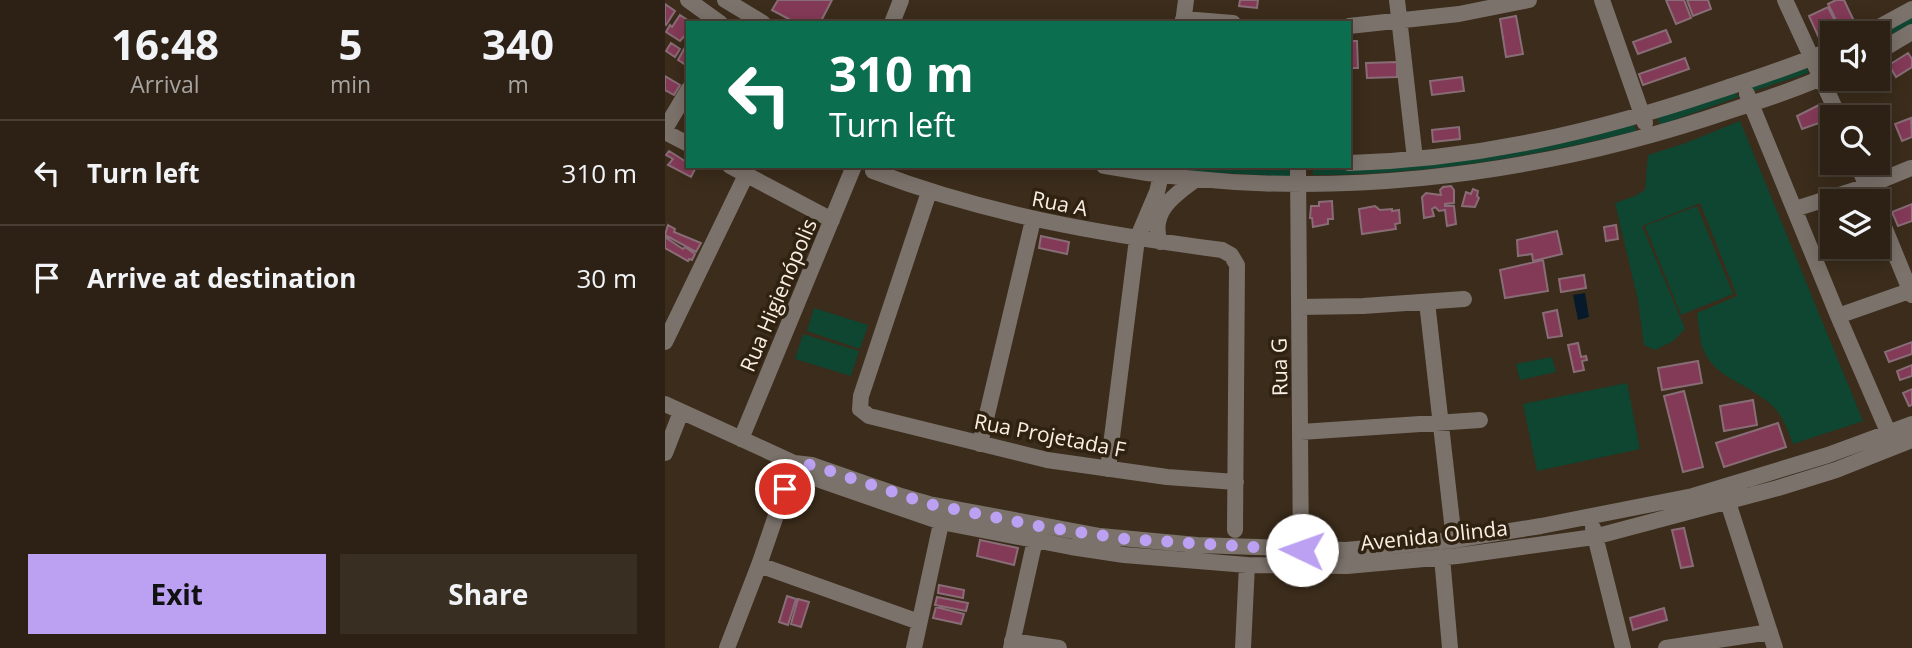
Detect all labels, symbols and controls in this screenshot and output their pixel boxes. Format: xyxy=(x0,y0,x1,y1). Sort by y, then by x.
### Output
text: 16:48 xyxy=(111,15,219,72)
text: 5 xyxy=(338,15,363,72)
text: 340 xyxy=(482,15,554,72)
map controls xyxy=(1820,21,1890,259)
button: sound xyxy=(1820,21,1890,91)
text: 310 m xyxy=(829,40,974,106)
icon: left xyxy=(714,49,805,140)
text: Arrival xyxy=(130,68,200,100)
text: min xyxy=(330,68,371,100)
text: m xyxy=(507,68,529,100)
text: Turn left xyxy=(829,103,955,146)
button: search xyxy=(1820,105,1890,175)
icon: left xyxy=(28,154,66,192)
text: Turn left xyxy=(87,155,199,191)
text: 310 m xyxy=(562,155,637,191)
street label: Rua A xyxy=(1030,184,1091,222)
button: layers xyxy=(1820,189,1890,259)
street label: Rua Higienópolis xyxy=(733,214,823,376)
icon: arrive xyxy=(28,259,66,297)
text: Arrive at destination xyxy=(87,260,356,296)
text: 30 m xyxy=(576,260,637,296)
street label: Rua G xyxy=(1264,338,1294,396)
street label: Rua Projetada F xyxy=(972,407,1128,463)
pin xyxy=(755,459,815,519)
icon: arrive xyxy=(766,470,804,508)
position arrow xyxy=(1265,513,1339,587)
street label: Avenida Olinda xyxy=(1359,513,1509,557)
button: Exit xyxy=(28,554,326,634)
button: Share xyxy=(340,554,637,634)

